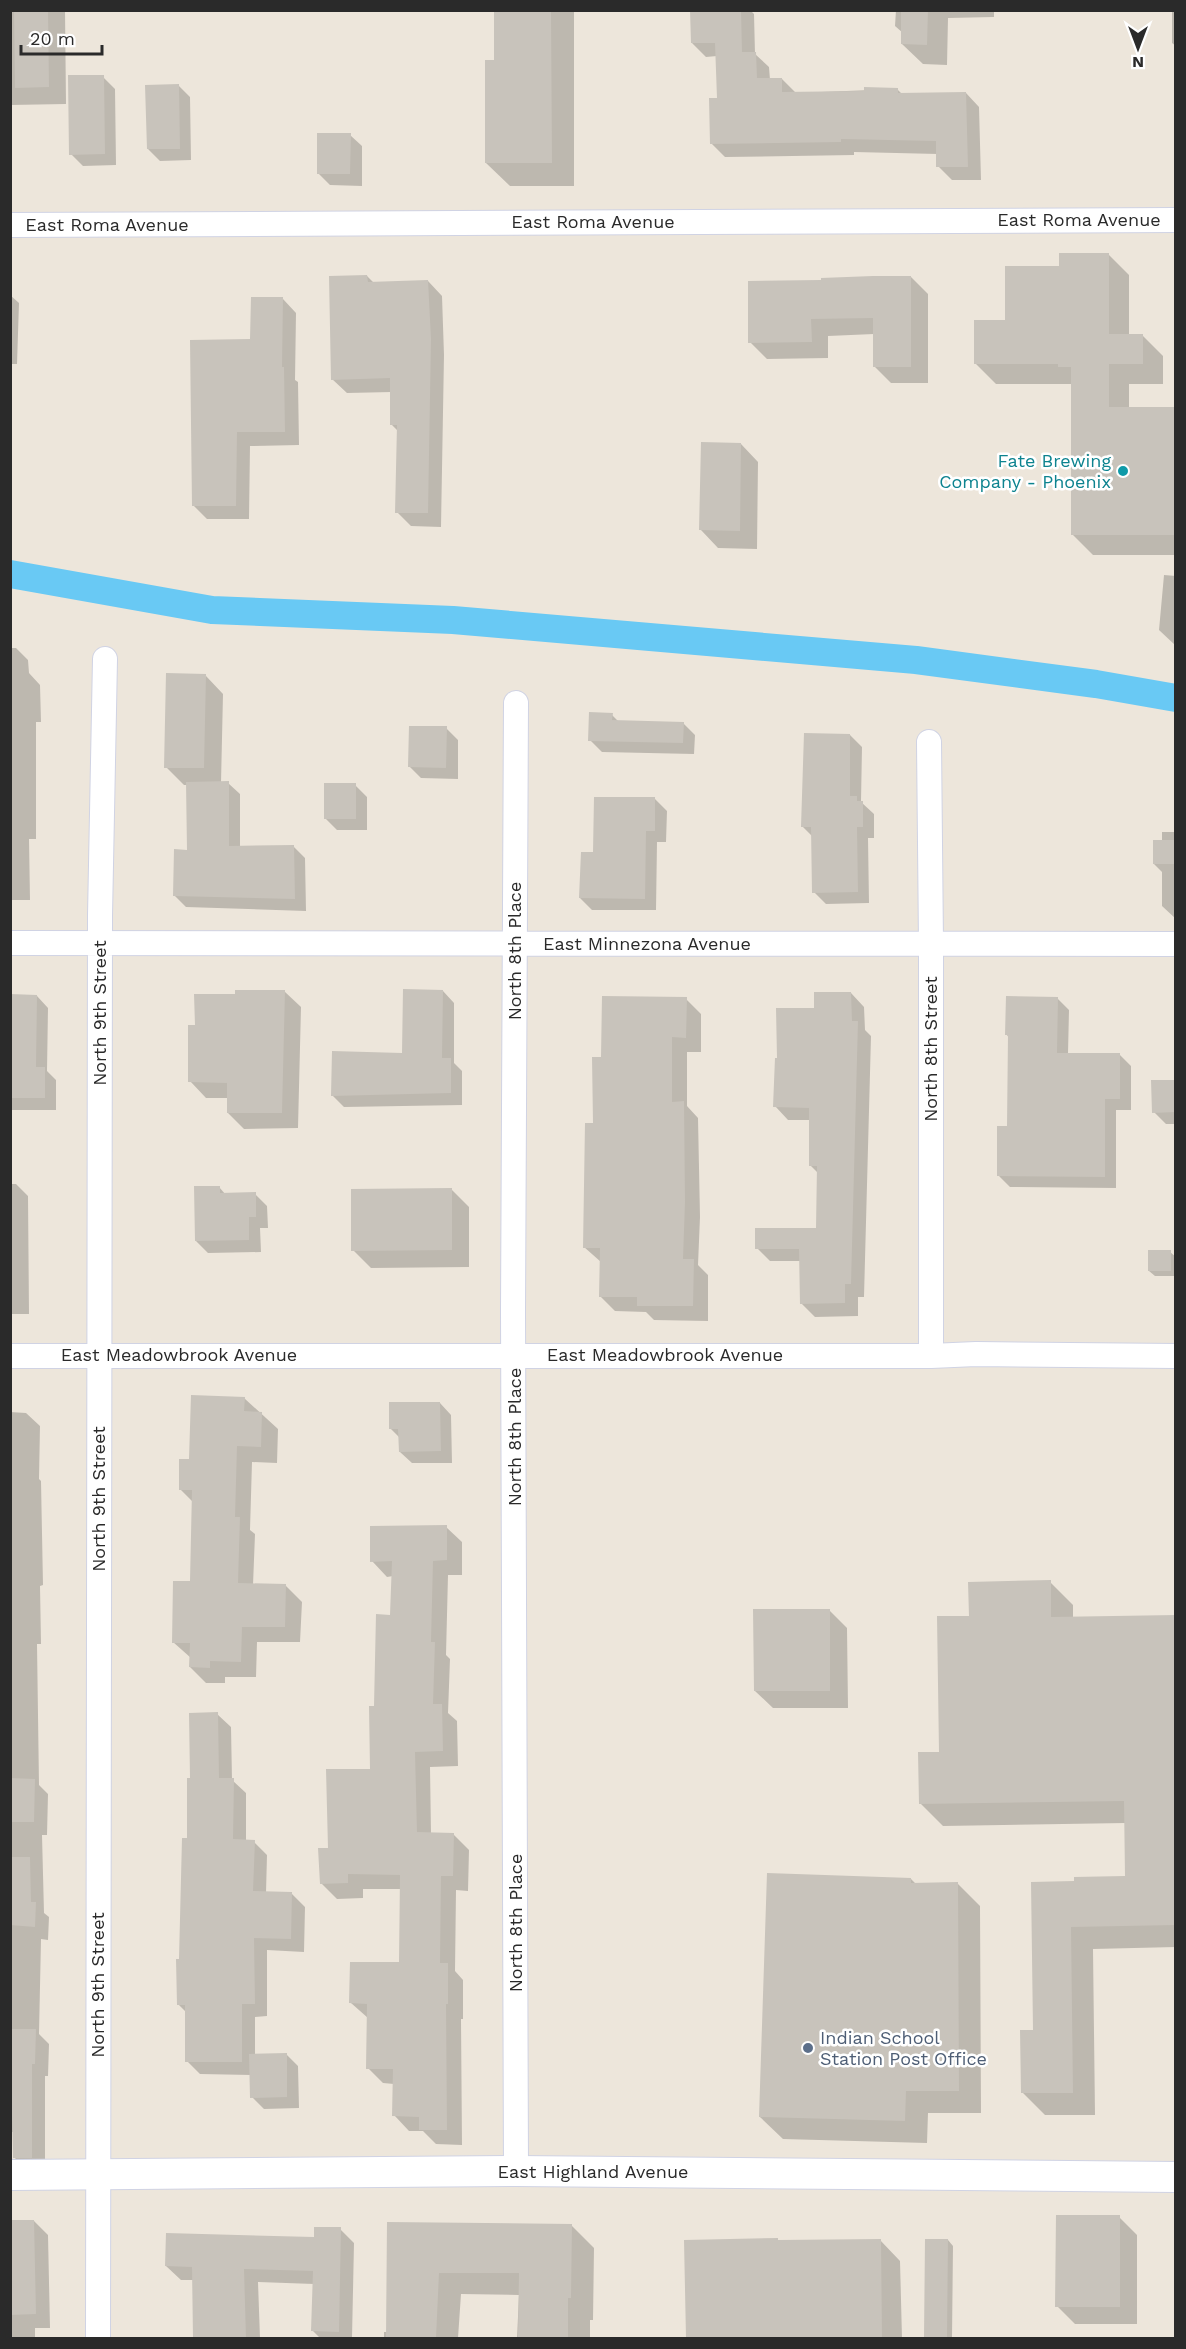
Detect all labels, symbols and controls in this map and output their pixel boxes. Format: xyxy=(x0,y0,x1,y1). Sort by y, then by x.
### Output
scale bar xyxy=(21,18,102,56)
north arrow xyxy=(1108,18,1168,78)
text: 20 m xyxy=(30,28,75,49)
text: N xyxy=(1132,53,1144,72)
street label: East Roma Avenue xyxy=(997,209,1161,230)
street label: East Roma Avenue xyxy=(511,211,675,232)
street label: East Roma Avenue xyxy=(25,214,189,235)
place label: Fate Brewing Company - Phoenix xyxy=(939,450,1111,492)
marker: Fate Brewing Company - Phoenix xyxy=(1116,464,1130,478)
street label: North 8th Place xyxy=(504,882,525,1020)
street label: East Minnezona Avenue xyxy=(543,933,751,954)
street label: North 9th Street xyxy=(89,940,110,1086)
street label: North 8th Street xyxy=(920,976,941,1122)
street label: East Meadowbrook Avenue xyxy=(61,1344,297,1365)
street label: East Meadowbrook Avenue xyxy=(547,1344,783,1365)
street label: North 8th Place xyxy=(504,1368,525,1506)
street label: North 9th Street xyxy=(88,1426,109,1572)
street label: North 8th Place xyxy=(505,1854,526,1992)
street label: North 9th Street xyxy=(87,1912,108,2058)
place label: Indian School Station Post Office xyxy=(820,2027,987,2069)
marker: Indian School Station Post Office xyxy=(801,2041,815,2055)
street label: East Highland Avenue xyxy=(498,2161,688,2182)

